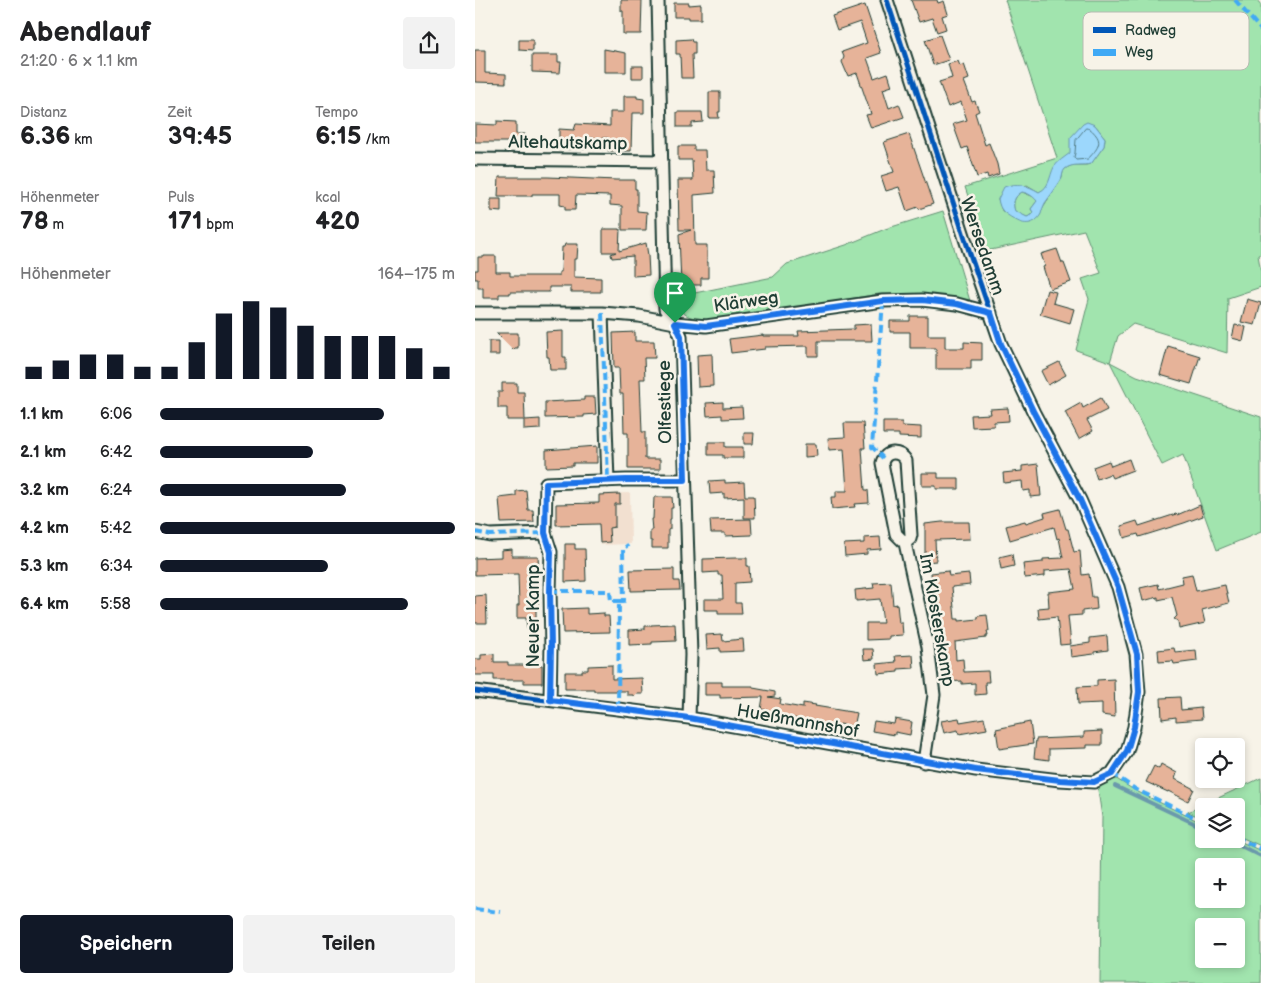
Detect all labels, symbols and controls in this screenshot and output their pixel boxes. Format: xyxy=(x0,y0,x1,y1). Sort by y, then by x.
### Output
legend xyxy=(1083,12,1249,70)
text: Abendlauf xyxy=(20,16,151,49)
button: share xyxy=(403,17,455,69)
text: Radweg xyxy=(1125,22,1176,39)
text: Weg xyxy=(1125,44,1153,61)
text: 21:20 · 6 × 1.1 km xyxy=(20,52,138,71)
text: Distanz xyxy=(20,104,67,121)
text: Zeit xyxy=(168,104,192,121)
text: Tempo xyxy=(315,104,358,121)
text: 6.36 xyxy=(20,121,70,152)
text: 39:45 xyxy=(168,121,232,152)
text: 6:15 xyxy=(315,121,361,152)
text: km xyxy=(70,131,93,148)
text: /km xyxy=(361,131,390,148)
street label: Altehautskamp xyxy=(508,131,628,155)
text: Höhenmeter xyxy=(20,189,99,206)
text: Puls xyxy=(168,189,194,206)
text: kcal xyxy=(315,189,340,206)
street label: Wersedamm xyxy=(955,194,1009,298)
text: 78 xyxy=(20,206,49,237)
text: 171 xyxy=(168,206,203,237)
text: 420 xyxy=(315,206,360,237)
text: m xyxy=(49,216,64,233)
text: bpm xyxy=(203,216,234,233)
text: Höhenmeter xyxy=(20,265,110,284)
text: 164–175 m xyxy=(378,265,455,284)
pin xyxy=(654,272,696,323)
icon: arrive xyxy=(661,279,689,307)
street label: Klärweg xyxy=(712,287,780,317)
street label: Olfestiege xyxy=(654,360,676,444)
text: 1.1 km xyxy=(20,405,63,424)
text: 6:06 xyxy=(100,405,132,424)
text: 2.1 km xyxy=(20,443,66,462)
text: 6:42 xyxy=(100,443,132,462)
text: 3.2 km xyxy=(20,481,69,500)
text: 6:24 xyxy=(100,481,132,500)
text: 4.2 km xyxy=(20,519,69,538)
text: 5:42 xyxy=(100,519,132,538)
street label: Im Klosterskamp xyxy=(915,552,959,688)
text: 5.3 km xyxy=(20,557,68,576)
text: 6:34 xyxy=(100,557,133,576)
street label: Neuer Kamp xyxy=(523,564,544,668)
text: 6.4 km xyxy=(20,595,69,614)
text: 5:58 xyxy=(100,595,131,614)
street label: Hueßmannshof xyxy=(735,700,861,742)
map controls xyxy=(1195,738,1245,968)
button: locate xyxy=(1195,738,1245,788)
button: layers xyxy=(1195,798,1245,848)
button: + xyxy=(1195,858,1245,908)
button: Speichern xyxy=(20,915,233,973)
button: Teilen xyxy=(243,915,455,973)
button: − xyxy=(1195,918,1245,968)

